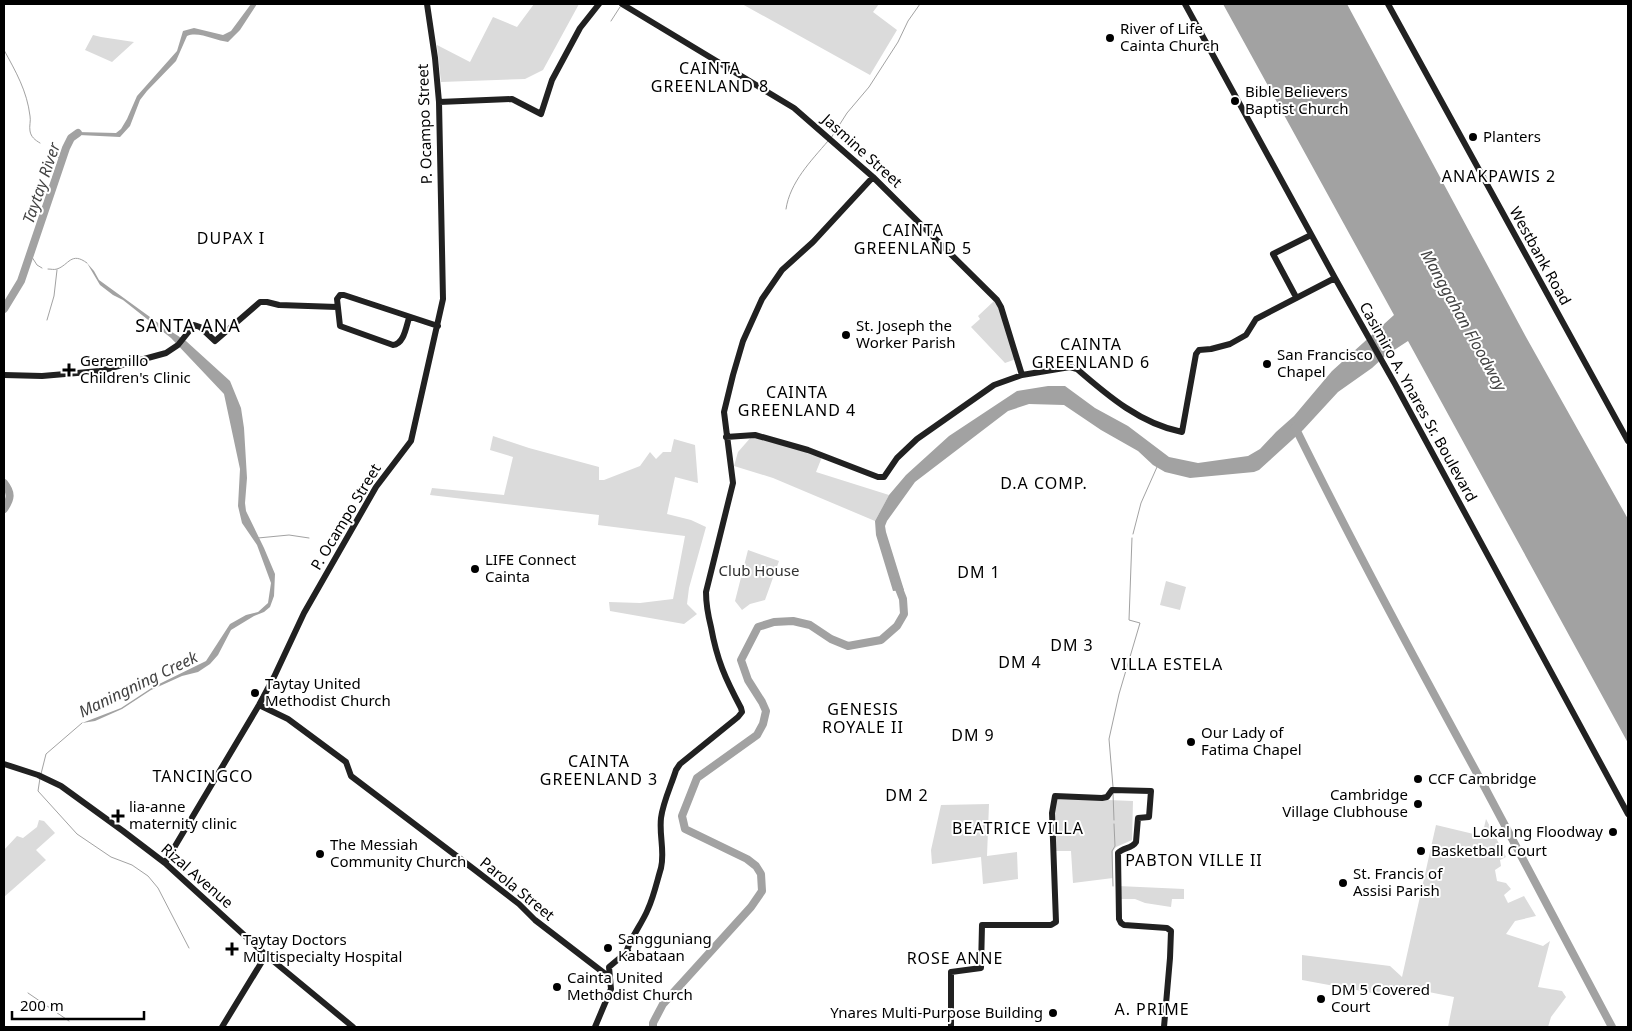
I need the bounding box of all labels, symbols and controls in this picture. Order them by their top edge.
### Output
place label: River of Life Cainta Church [1120,18,1219,55]
marker: River of Life Cainta Church [1104,32,1116,44]
district label: CAINTA GREENLAND 8 [651,57,769,97]
street label: P. Ocampo Street [412,63,436,185]
place label: Bible Believers Baptist Church [1245,81,1349,118]
marker: Bible Believers Baptist Church [1229,95,1241,107]
street label: Jasmine Street [817,108,907,192]
place label: Planters [1483,126,1541,146]
marker: Planters [1467,131,1479,143]
water label: Taytay River [17,139,65,227]
district label: ANAKPAWIS 2 [1442,165,1556,187]
street label: Westbank Road [1506,203,1576,308]
district label: CAINTA GREENLAND 5 [854,219,972,259]
district label: DUPAX I [197,227,265,249]
water label: Manggahan Floodway [1416,245,1513,396]
street label: Casimiro A. Ynares Sr. Boulevard [1355,298,1482,505]
district label: SANTA ANA [135,313,241,337]
place label: St. Joseph the Worker Parish [856,315,956,352]
marker: St. Joseph the Worker Parish [840,329,852,341]
district label: CAINTA GREENLAND 6 [1032,333,1150,373]
place label: San Francisco Chapel [1277,344,1373,381]
place label: Geremillo Children's Clinic [80,350,191,387]
marker: San Francisco Chapel [1261,358,1273,370]
marker: Geremillo Children's Clinic [62,363,76,377]
district label: CAINTA GREENLAND 4 [738,381,856,421]
street label: P. Ocampo Street [306,459,385,573]
district label: D.A COMP. [1000,472,1088,494]
place label: LIFE Connect Cainta [485,549,577,586]
park label: Club House [719,560,799,580]
district label: DM 1 [957,561,1001,583]
marker: LIFE Connect Cainta [469,563,481,575]
district label: DM 3 [1050,634,1094,656]
water label: Maningning Creek [75,645,202,722]
district label: DM 4 [998,651,1042,673]
district label: VILLA ESTELA [1111,653,1223,675]
place label: Taytay United Methodist Church [265,673,391,710]
marker: Taytay United Methodist Church [249,687,261,699]
district label: GENESIS ROYALE II [822,698,904,738]
place label: Our Lady of Fatima Chapel [1201,722,1302,759]
district label: DM 9 [951,724,995,746]
marker: Our Lady of Fatima Chapel [1185,736,1197,748]
district label: CAINTA GREENLAND 3 [540,750,658,790]
district label: TANCINGCO [153,765,253,787]
place label: CCF Cambridge [1428,768,1536,788]
marker: CCF Cambridge [1412,773,1424,785]
district label: DM 2 [885,784,929,806]
place label: Cambridge Village Clubhouse [1282,784,1408,821]
place label: lia-anne maternity clinic [129,796,237,833]
marker: Cambridge Village Clubhouse [1412,798,1424,810]
marker: lia-anne maternity clinic [111,809,125,823]
district label: BEATRICE VILLA [952,817,1084,839]
place label: Lokal ng Floodway [1473,821,1603,841]
marker: Lokal ng Floodway [1607,826,1619,838]
place label: The Messiah Community Church [330,834,466,871]
street label: Rizal Avenue [157,838,238,912]
place label: Basketball Court [1431,840,1548,860]
marker: Basketball Court [1415,845,1427,857]
marker: The Messiah Community Church [314,848,326,860]
district label: PABTON VILLE II [1125,849,1263,871]
street label: Parola Street [476,852,560,925]
place label: St. Francis of Assisi Parish [1353,863,1443,900]
marker: St. Francis of Assisi Parish [1337,877,1349,889]
place label: Sangguniang Kabataan [618,928,712,965]
place label: Taytay Doctors Multispecialty Hospital [243,929,402,966]
marker: Taytay Doctors Multispecialty Hospital [225,942,239,956]
marker: Sangguniang Kabataan [602,942,614,954]
district label: ROSE ANNE [907,947,1003,969]
place label: Cainta United Methodist Church [567,967,693,1004]
place label: DM 5 Covered Court [1331,979,1430,1016]
marker: Cainta United Methodist Church [551,981,563,993]
scale bar [12,988,145,1020]
marker: DM 5 Covered Court [1315,993,1327,1005]
text: 200 m [20,995,64,1015]
district label: A. PRIME [1114,998,1190,1020]
place label: Ynares Multi-Purpose Building [830,1002,1043,1022]
marker: Ynares Multi-Purpose Building [1047,1007,1059,1019]

